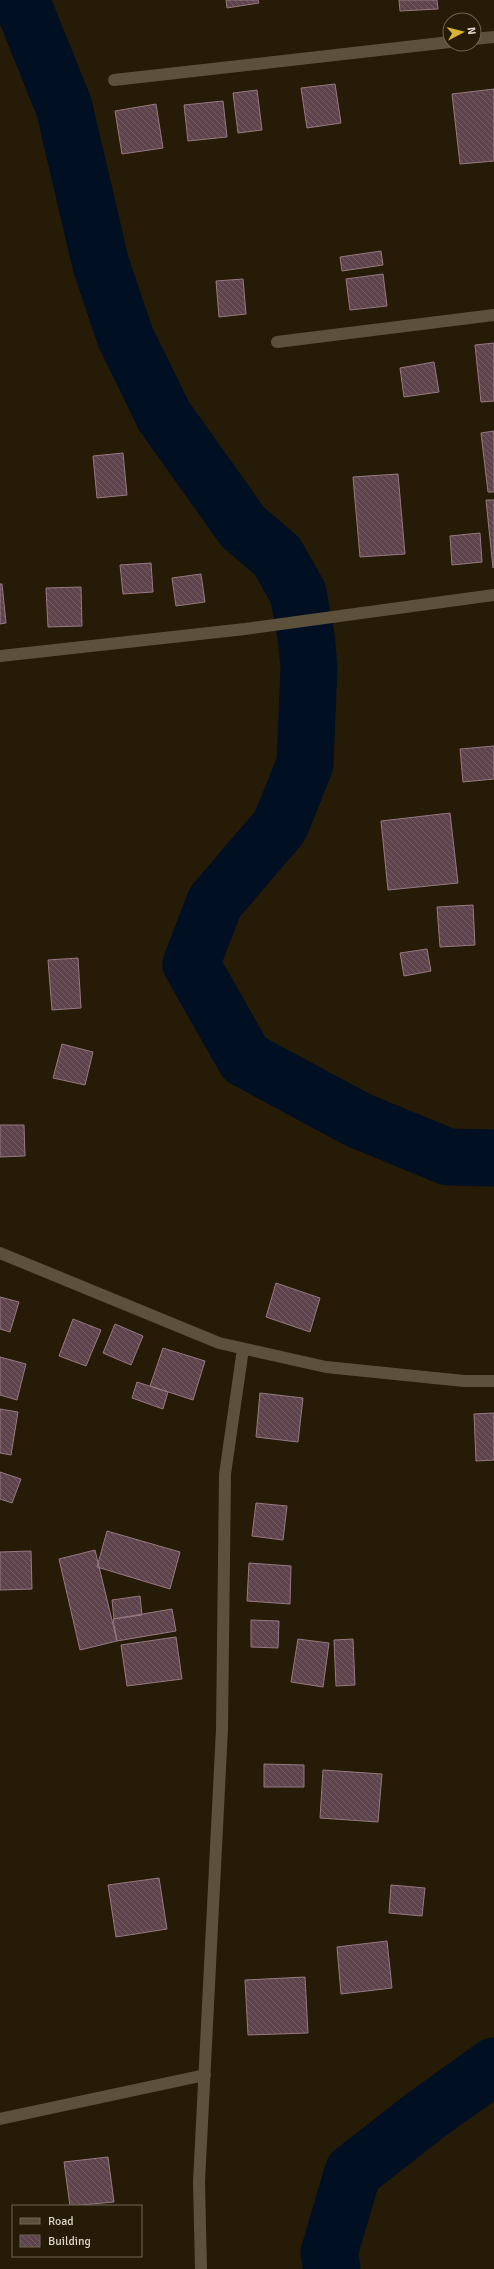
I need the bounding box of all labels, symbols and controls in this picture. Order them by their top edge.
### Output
north arrow [442,12,482,52]
text: N [465,26,478,35]
legend [12,2205,142,2257]
text: Road [48,2214,74,2229]
text: Building [48,2234,91,2249]

